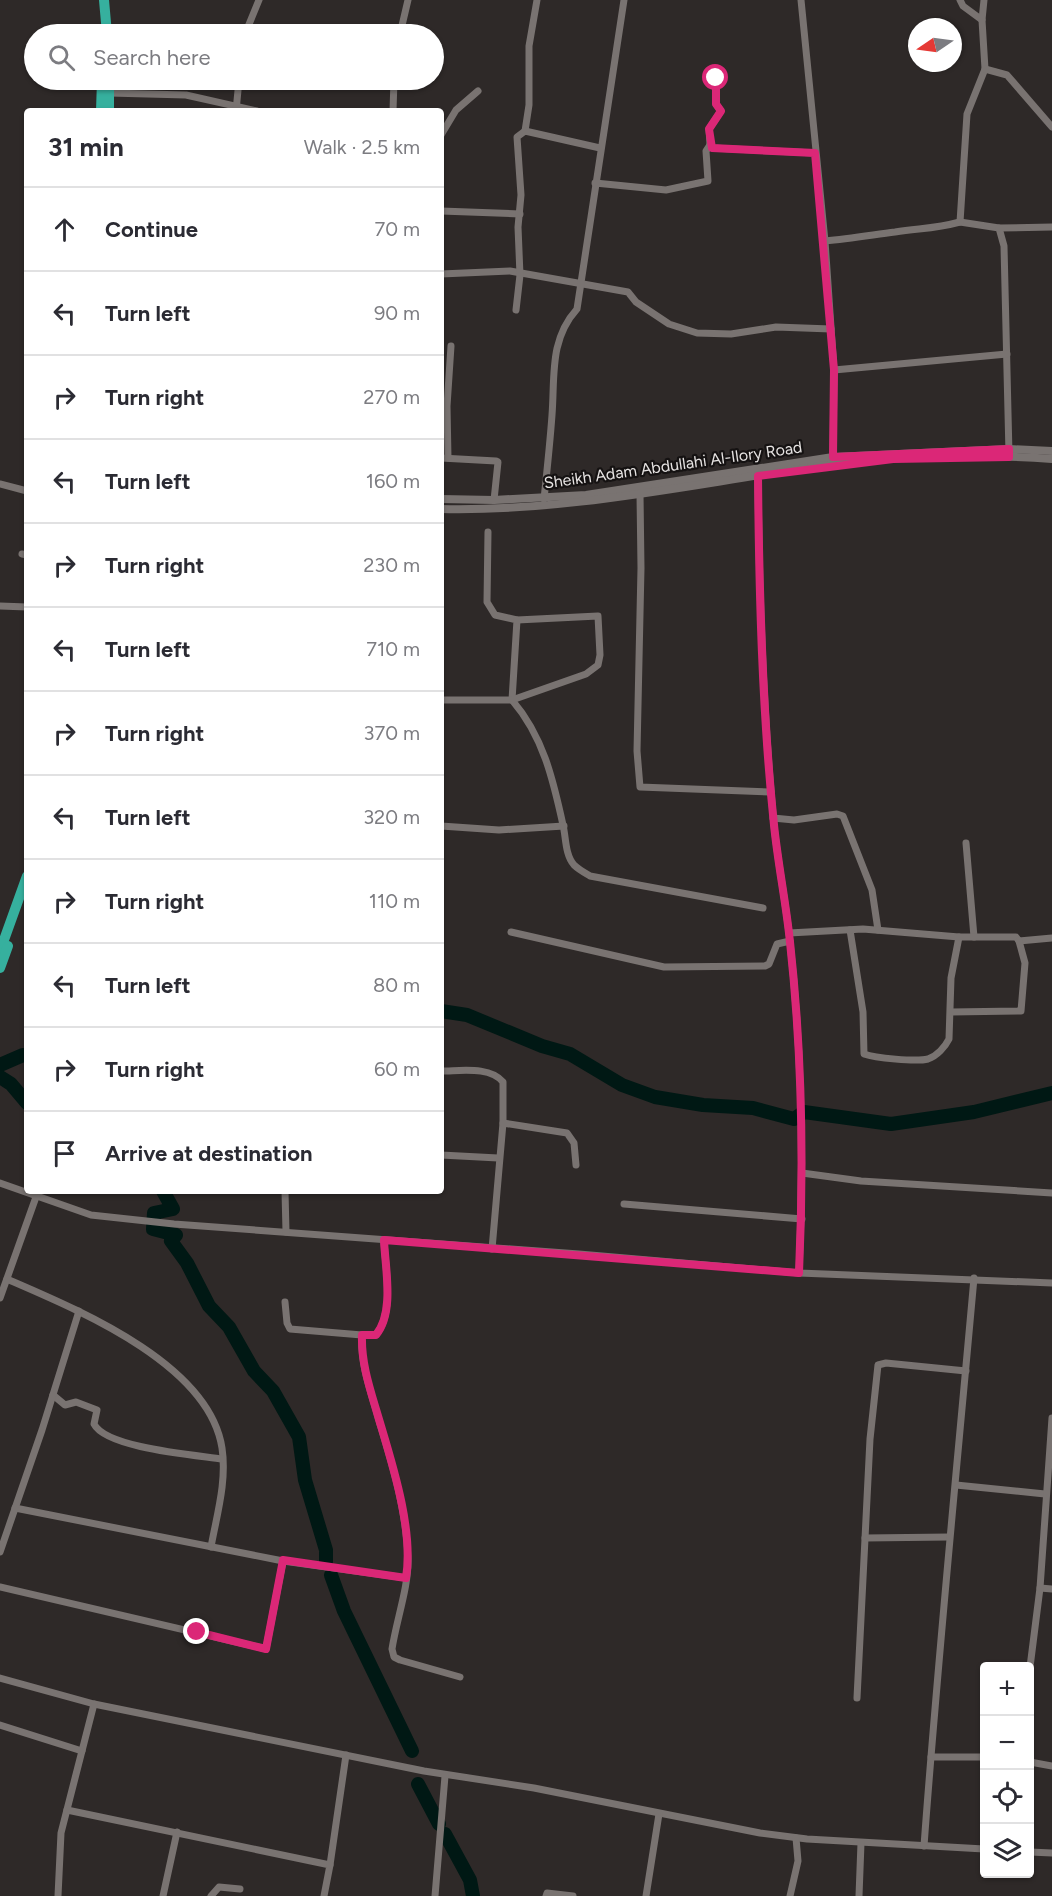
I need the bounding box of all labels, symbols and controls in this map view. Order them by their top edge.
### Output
north arrow [908,18,962,72]
search box [24,24,444,90]
icon: search [45,41,78,74]
text: Search here [93,44,211,71]
route start [702,64,728,90]
text: 31 min [48,131,124,163]
text: Walk · 2.5 km [304,135,420,159]
icon: ahead [48,213,81,246]
text: Continue [105,216,198,243]
text: 70 m [374,217,420,241]
icon: left [48,297,81,330]
text: Turn left [105,300,191,327]
text: 90 m [374,301,420,325]
icon: right [48,381,81,414]
text: Turn right [105,384,204,411]
text: 270 m [363,385,420,409]
street label: Sheikh Adam Abdullahi Al-Ilory Road [543,437,803,493]
icon: left [48,465,81,498]
text: Turn left [105,468,191,495]
text: 160 m [366,469,420,493]
icon: right [48,549,81,582]
text: Turn right [105,552,204,579]
text: 230 m [363,553,420,577]
icon: left [48,633,81,666]
text: Turn left [105,636,191,663]
text: 710 m [366,637,420,661]
icon: right [48,717,81,750]
text: Turn right [105,720,204,747]
text: 370 m [364,721,420,745]
icon: left [48,801,81,834]
text: Turn left [105,804,191,831]
text: 320 m [363,805,420,829]
icon: right [48,885,81,918]
text: Turn right [105,888,204,915]
text: 110 m [369,889,420,913]
icon: left [48,969,81,1002]
text: Turn left [105,972,191,999]
text: 80 m [373,973,420,997]
icon: right [48,1053,81,1086]
text: Turn right [105,1056,204,1083]
text: 60 m [374,1057,420,1081]
icon: arrive [48,1137,81,1170]
text: Arrive at destination [105,1140,313,1167]
route end [183,1618,209,1644]
map controls [980,1662,1034,1878]
button: + [980,1662,1034,1716]
button: − [980,1716,1034,1770]
button: locate [980,1770,1034,1824]
button: layers [980,1824,1034,1878]

